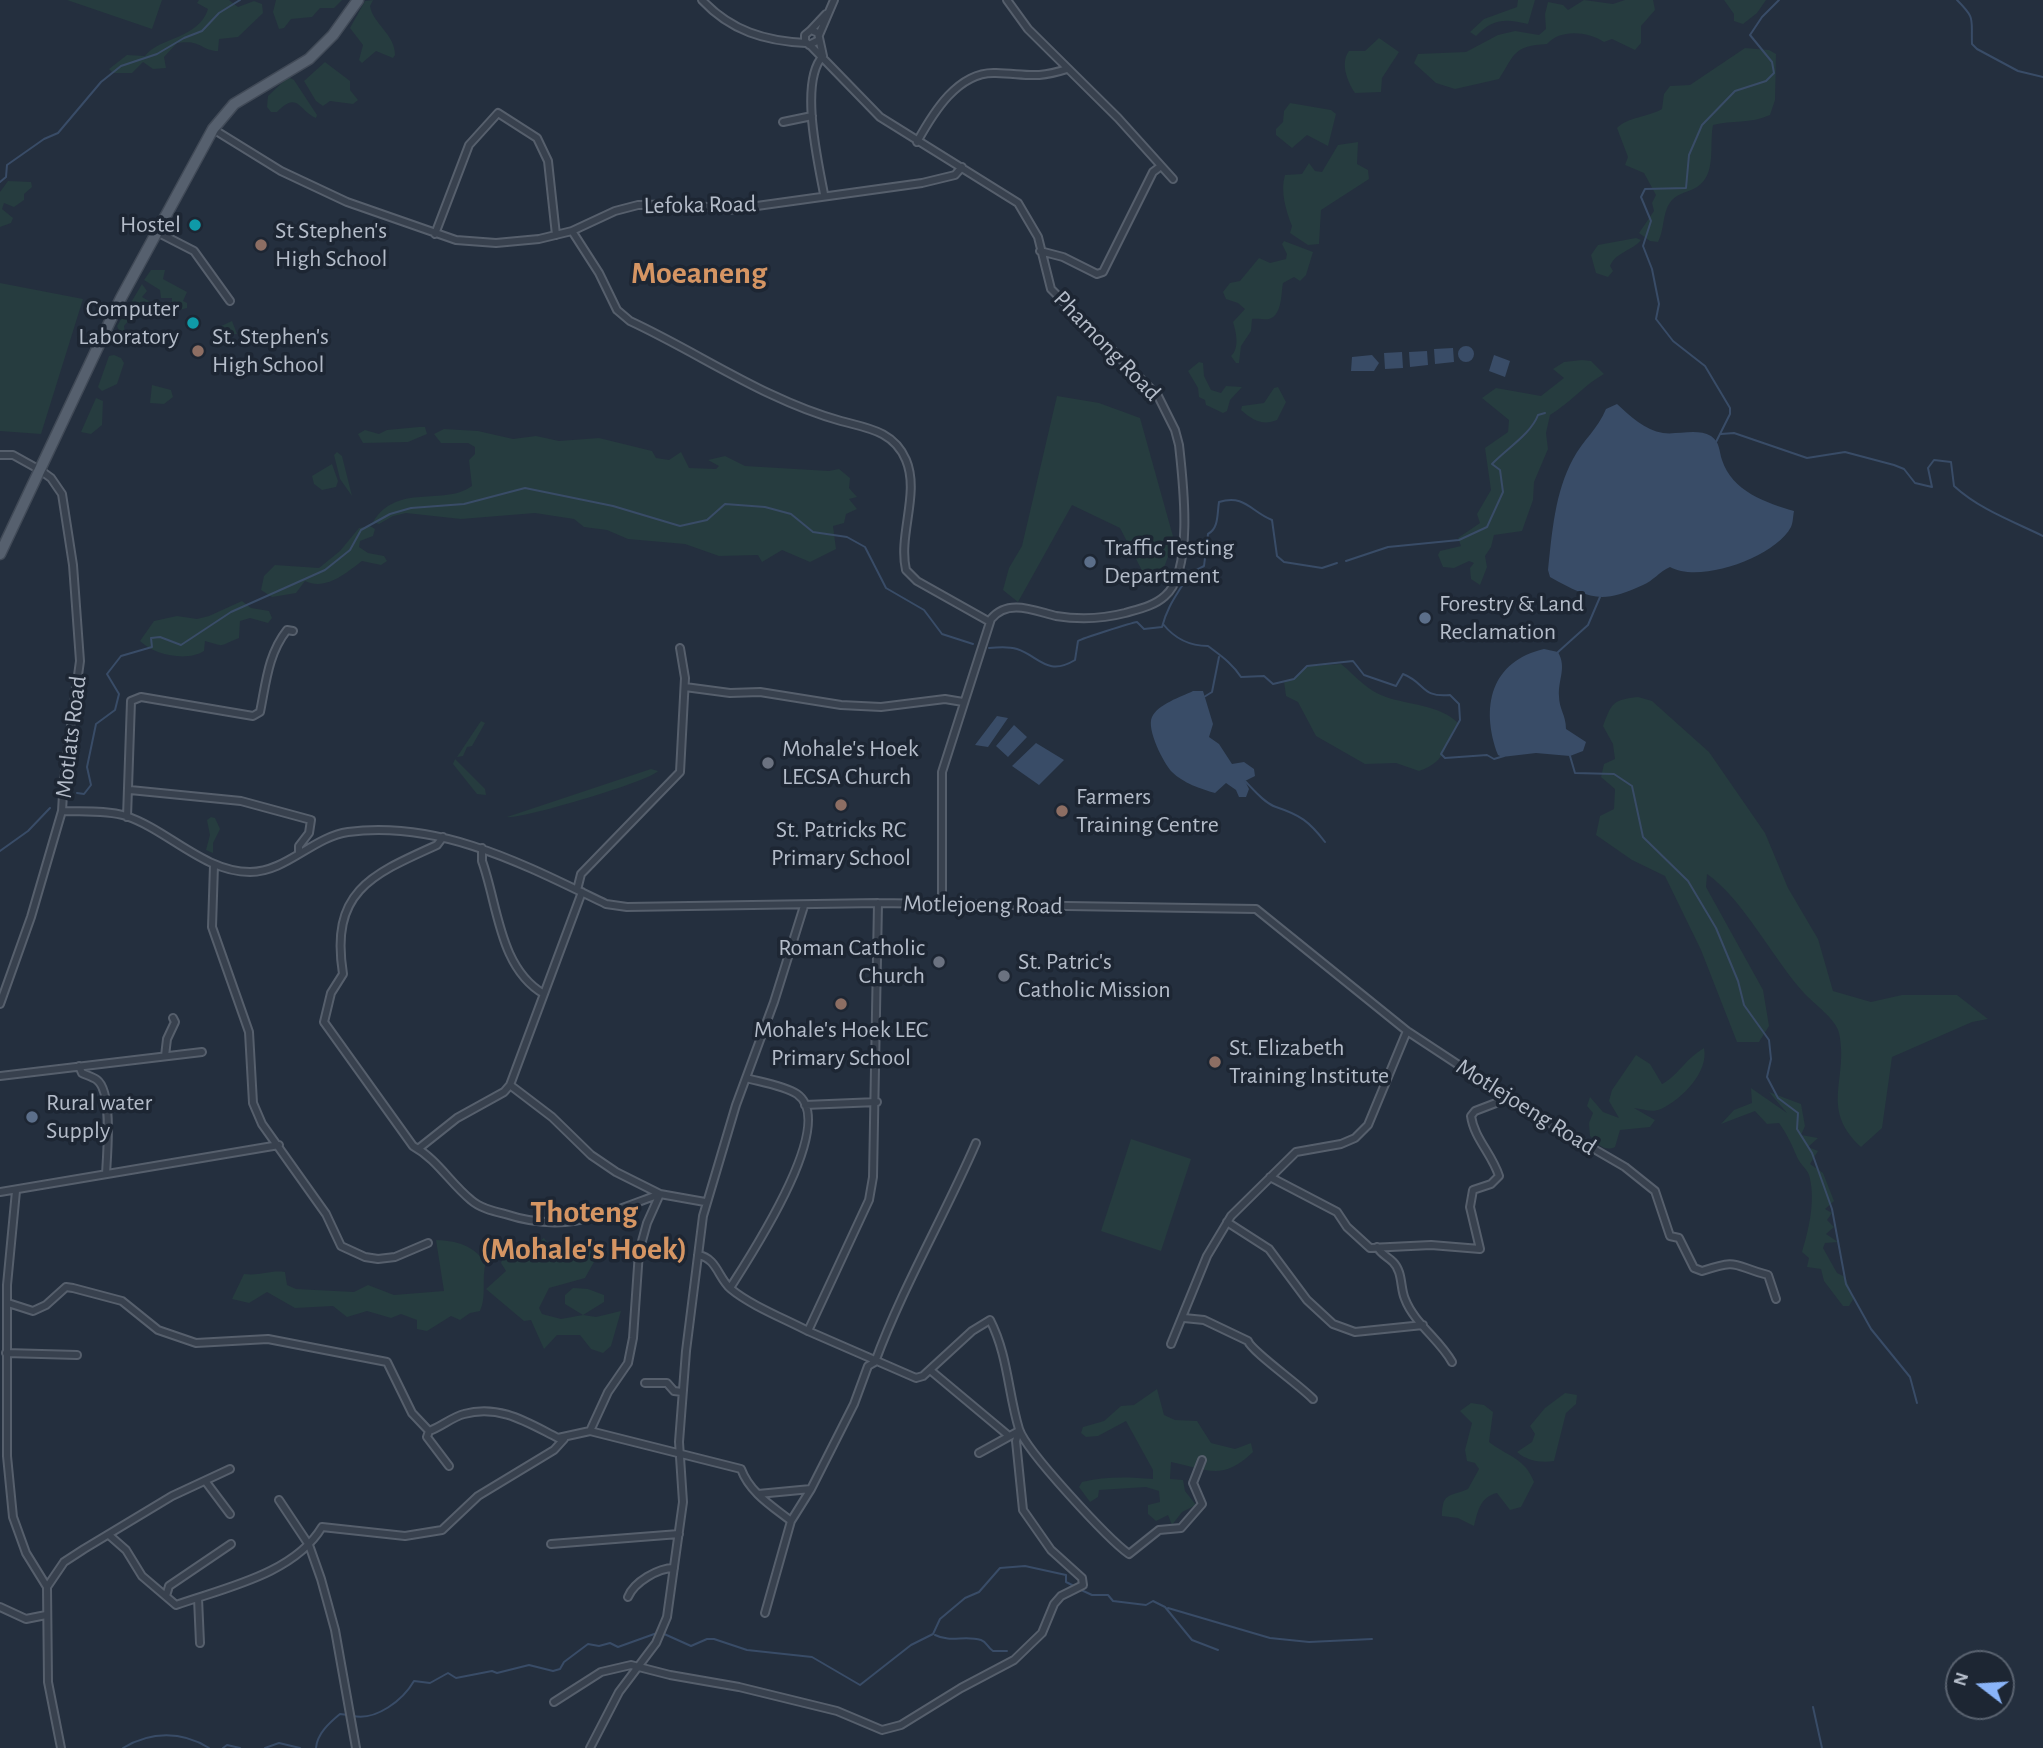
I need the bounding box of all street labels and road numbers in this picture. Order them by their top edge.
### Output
street label: Lefoka Road [643,190,757,220]
street label: Phamong Road [1047,285,1167,407]
street label: Motlats Road [49,674,93,800]
street label: Motlejoeng Road [903,889,1063,921]
street label: Motlejoeng Road [1451,1052,1601,1162]

